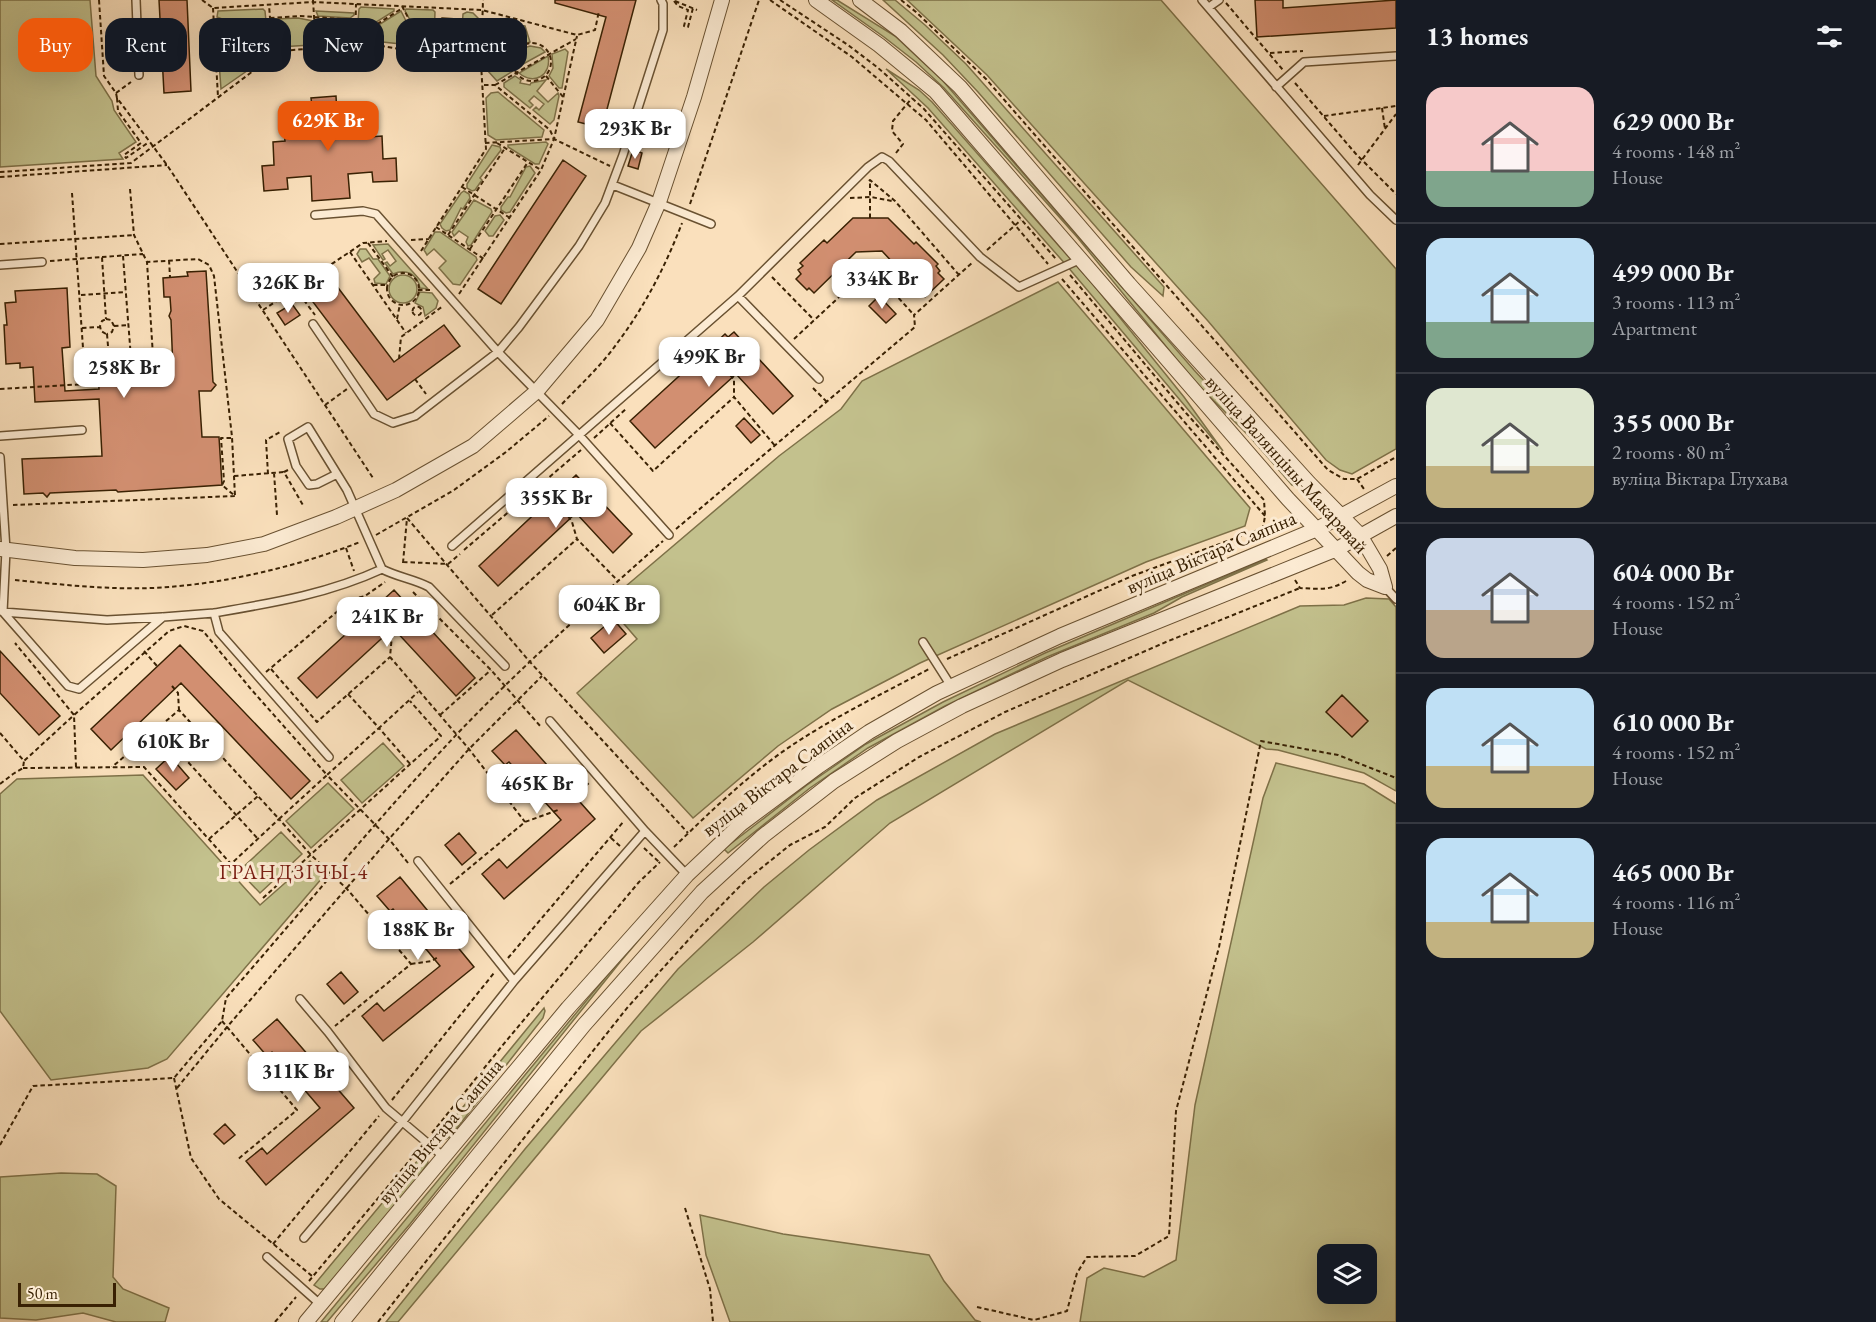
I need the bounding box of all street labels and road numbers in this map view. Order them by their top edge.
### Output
street label: вуліца Валянціны Макаравай [1200,369,1374,559]
street label: вуліца Віктара Саяпіна [1122,504,1300,600]
street label: вуліца Віктара Саяпіна [696,712,858,842]
street label: вуліца Віктара Саяпіна [372,1053,508,1209]

